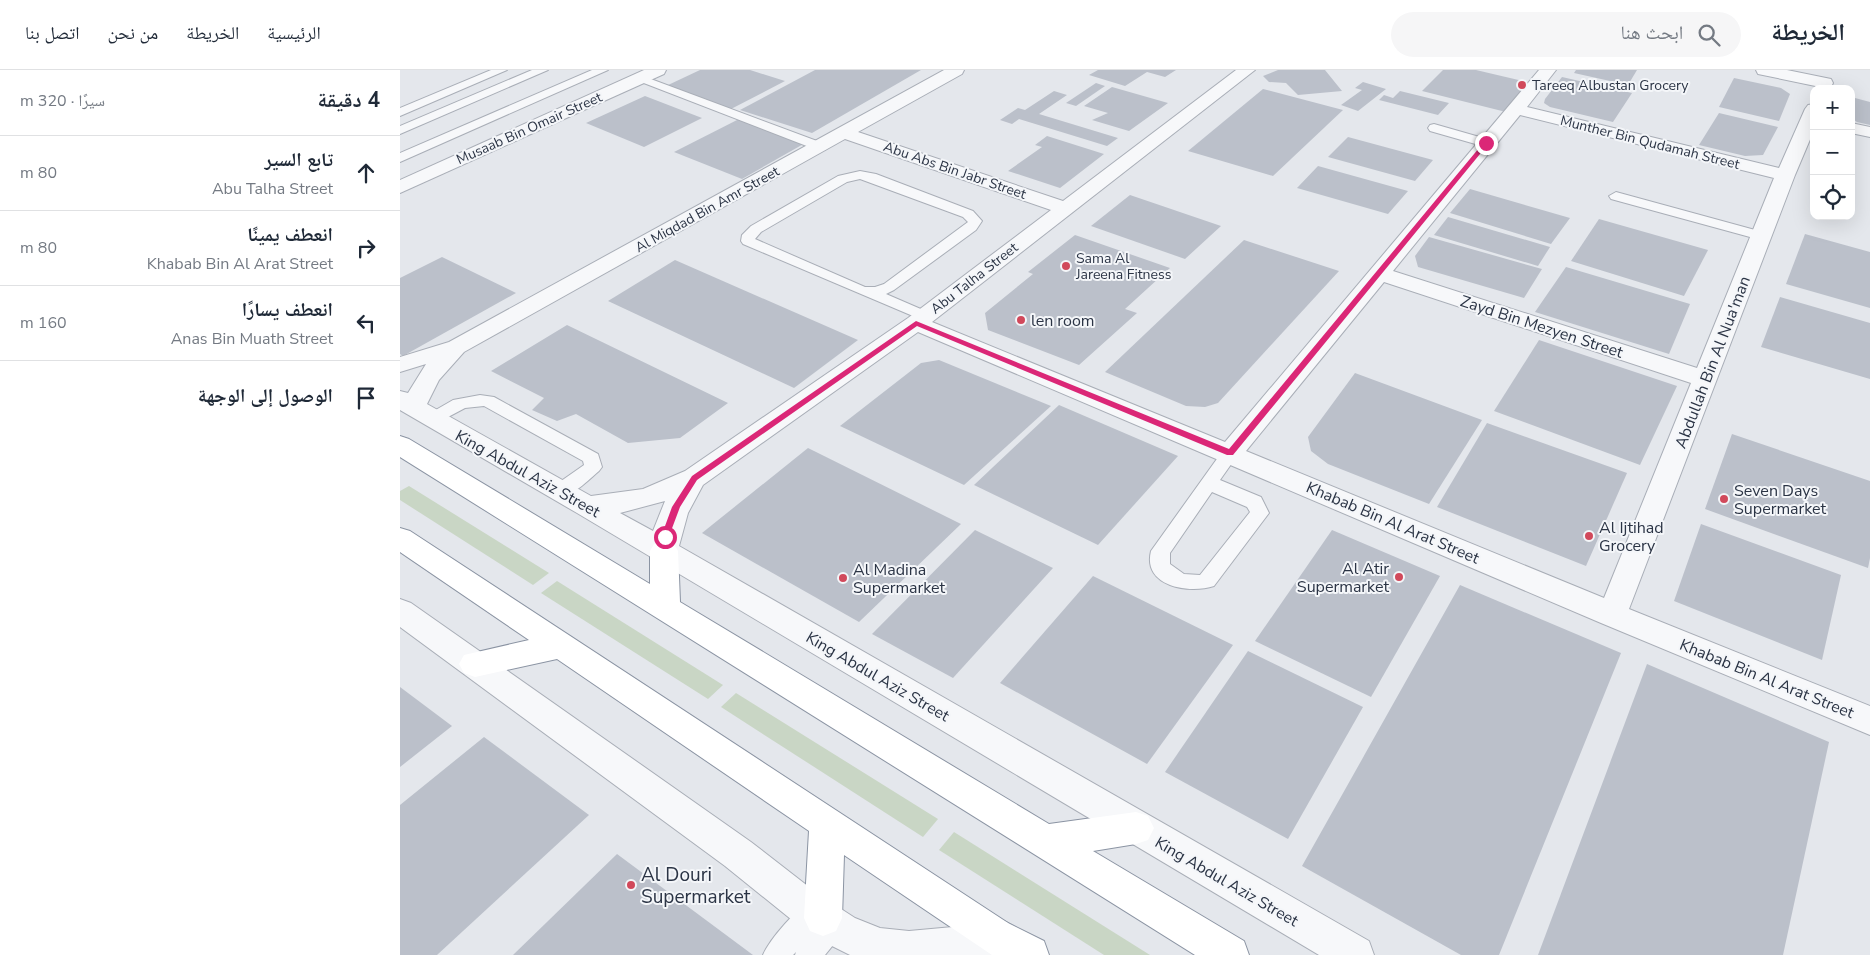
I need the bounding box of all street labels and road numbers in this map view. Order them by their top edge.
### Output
street label: Musaab Bin Omair Street [453,88,605,169]
street label: Munther Bin Qudamah Street [1558,111,1742,174]
street label: Abu Abs Bin Jabr Street [881,137,1029,204]
street label: Al Miqdad Bin Amr Street [632,162,783,257]
street label: Abu Talha Street [927,238,1022,318]
street label: Abdullah Bin Al Nua'man [1670,273,1756,452]
street label: Zayd Bin Mezyen Street [1458,290,1626,364]
street label: King Abdul Aziz Street [451,425,604,523]
street label: Khabab Bin Al Arat Street [1303,476,1483,570]
street label: King Abdul Aziz Street [802,627,954,727]
street label: Khabab Bin Al Arat Street [1676,634,1857,724]
street label: King Abdul Aziz Street [1151,832,1303,932]

